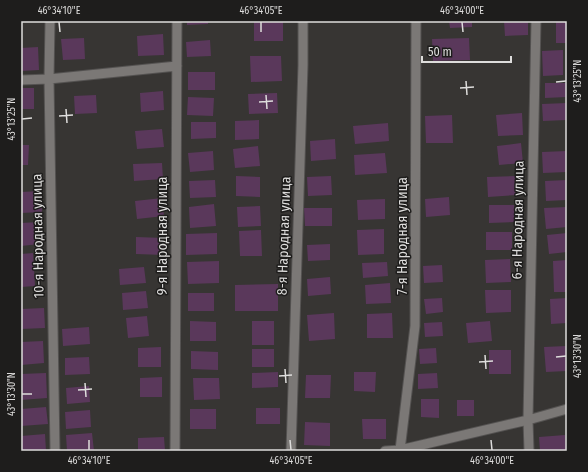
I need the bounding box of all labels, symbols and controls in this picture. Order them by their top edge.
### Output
text: 46°34'10"E [38,5,81,17]
text: 46°34'05"E [239,5,283,17]
text: 46°34'00"E [440,5,484,17]
scale bar [422,38,511,64]
text: 50 m [428,45,452,59]
text: 43°13'25"N [572,60,584,102]
text: 43°13'25"N [6,98,18,140]
street label: 6-я Народная улица [508,160,528,280]
street label: 10-я Народная улица [28,173,48,298]
street label: 8-я Народная улица [273,176,295,296]
street label: 9-я Народная улица [154,177,171,295]
street label: 7-я Народная улица [394,177,411,295]
text: 43°13'30"N [572,334,584,378]
text: 43°13'30"N [6,372,18,416]
text: 46°34'10"E [68,455,111,467]
text: 46°34'05"E [269,455,313,467]
text: 46°34'00"E [470,455,514,467]

